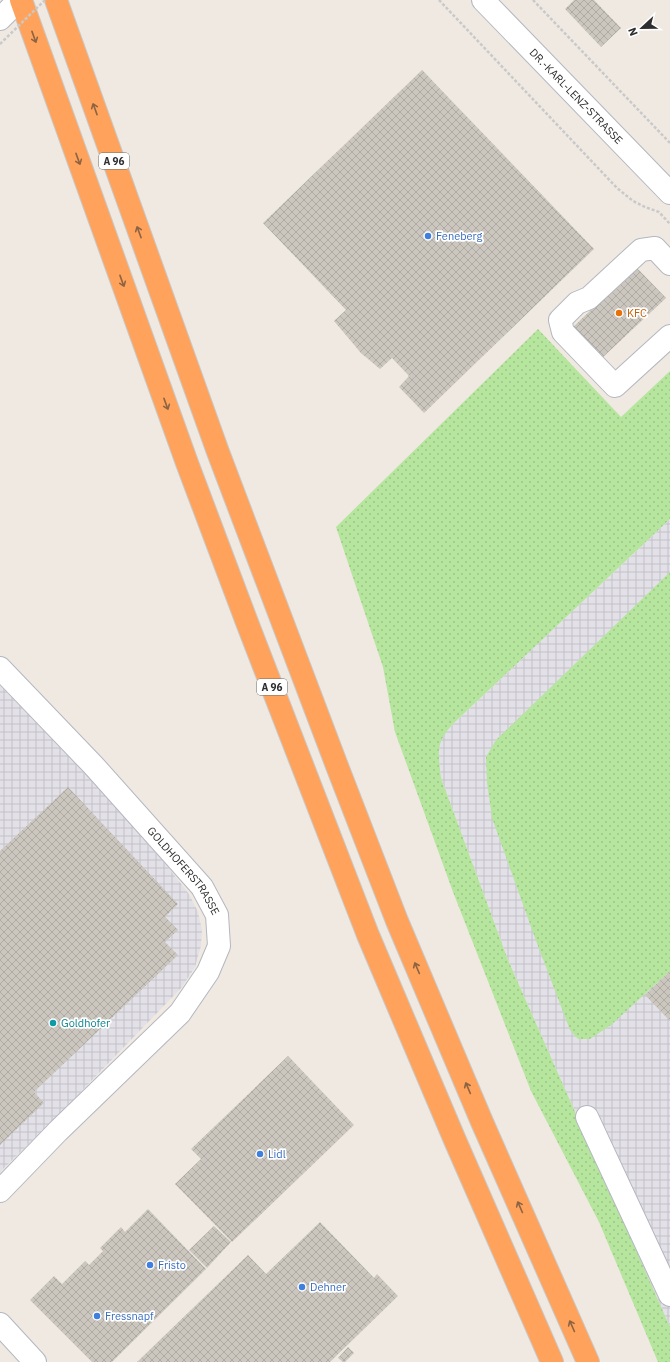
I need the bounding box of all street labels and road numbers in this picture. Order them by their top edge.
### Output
street label: DR.-KARL-LENZ-STRASSE [527,45,626,147]
road number: A 96 [99,153,129,169]
road number: A 96 [257,679,287,695]
street label: GOLDHOFERSTRASSE [144,824,223,917]

